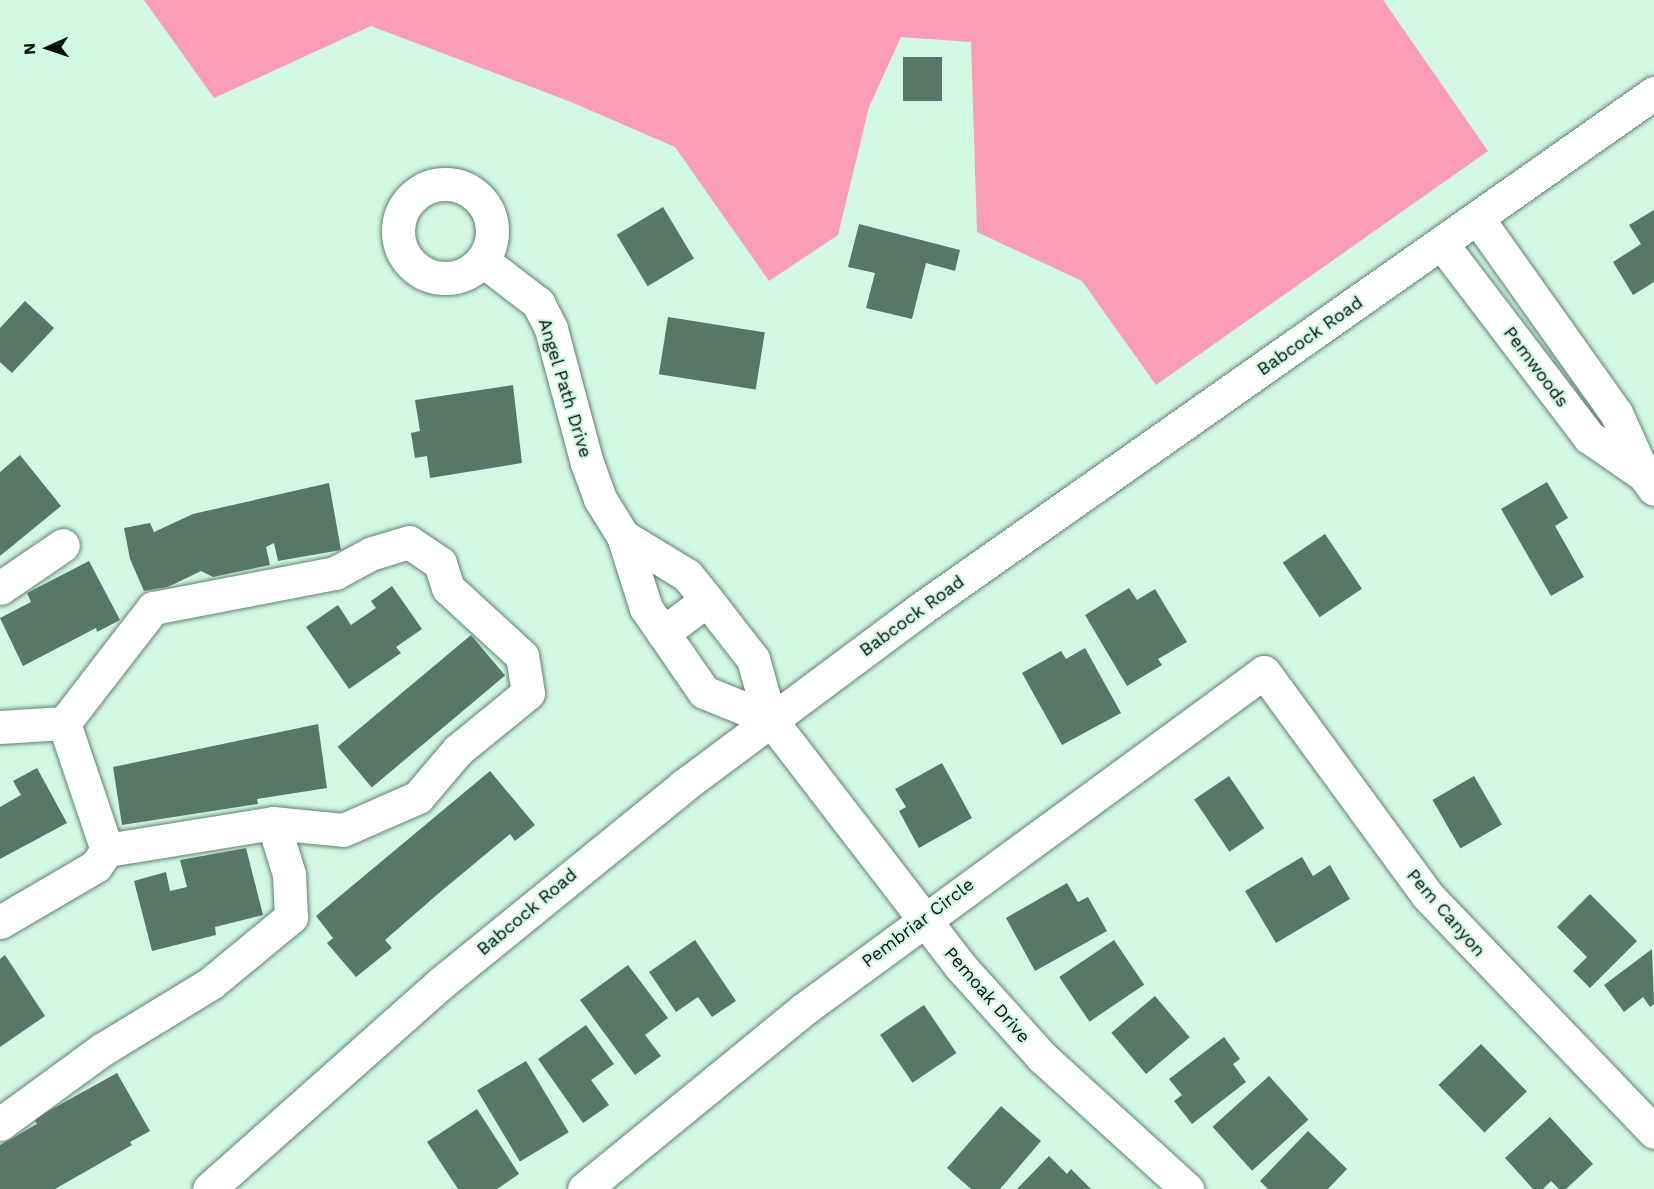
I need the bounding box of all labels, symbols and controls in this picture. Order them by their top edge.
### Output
north arrow [18,18,78,78]
text: N [20,43,39,55]
street label: Babcock Road [1253,291,1367,381]
street label: Angel Path Drive [533,315,597,461]
street label: Pemwoods [1499,322,1573,412]
street label: Babcock Road [855,571,969,661]
street label: Babcock Road [472,864,582,960]
street label: Pem Canyon [1402,865,1490,961]
street label: Pembriar Circle [857,874,979,972]
street label: Pemoak Drive [939,942,1035,1048]

